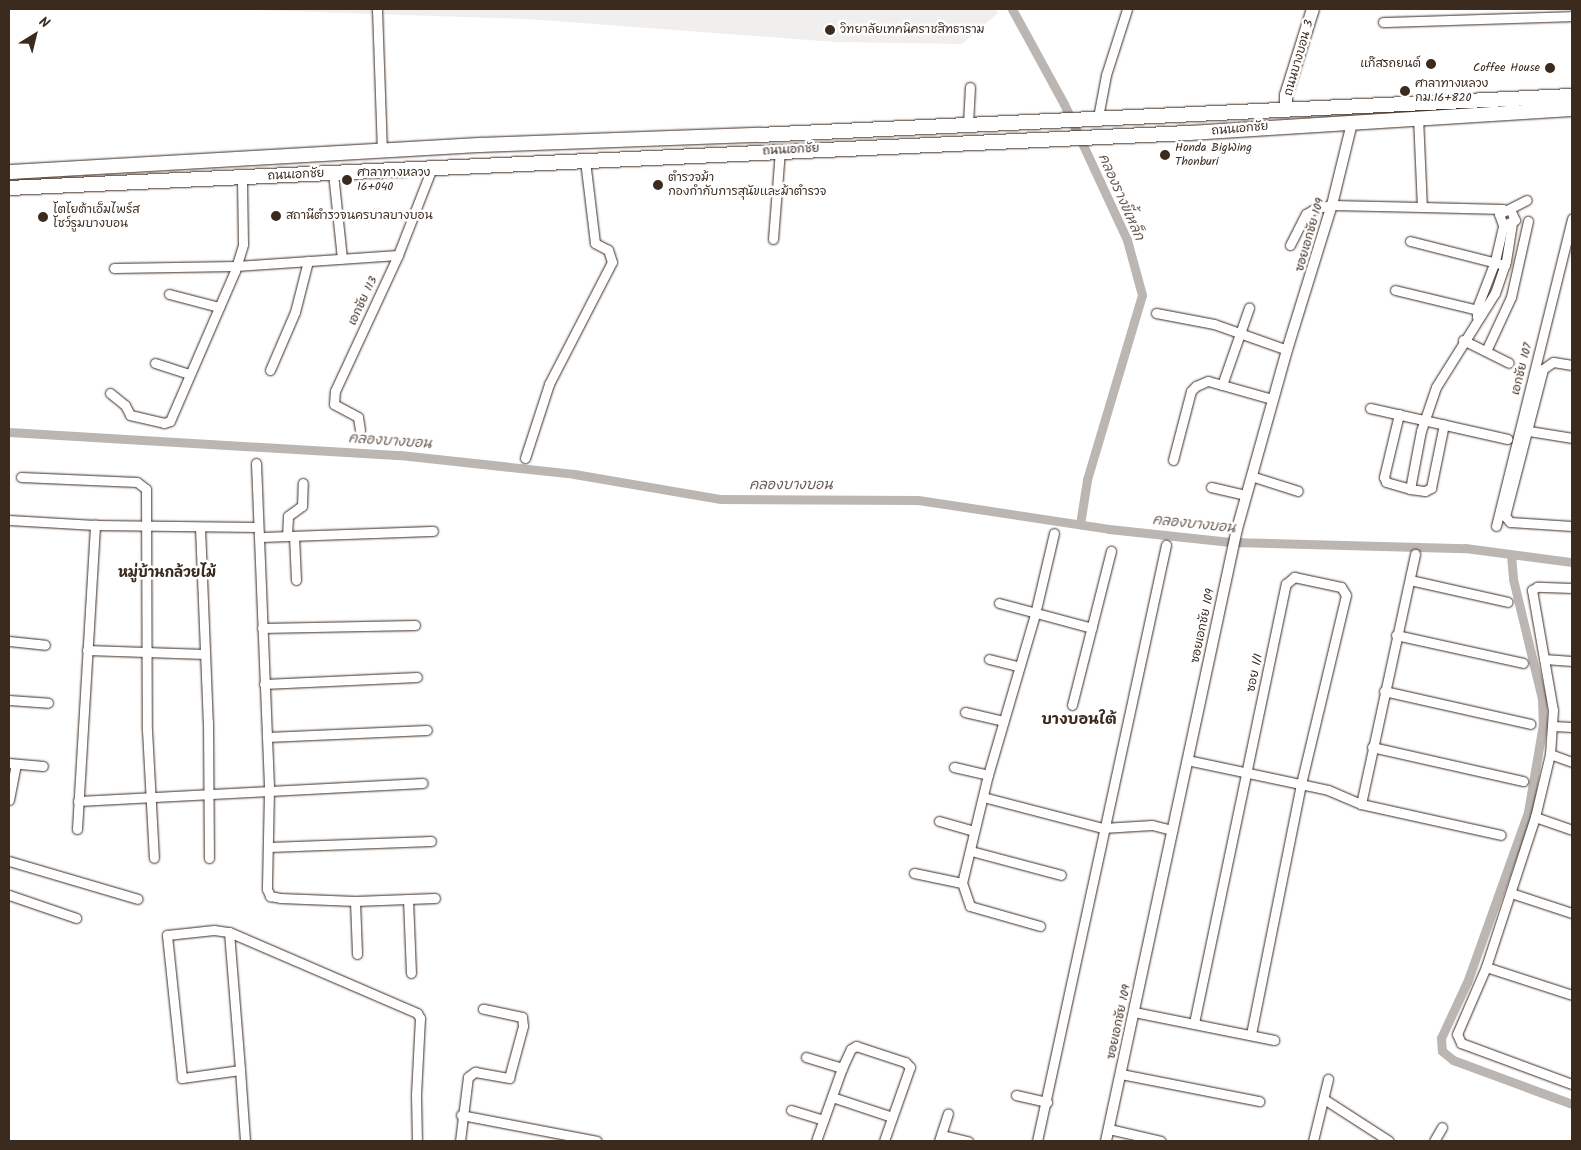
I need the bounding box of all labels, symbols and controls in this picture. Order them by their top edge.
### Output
north arrow [10,10,60,60]
text: N [34,11,54,34]
street label: ถนนบางบอน 3 [1281,18,1317,98]
place label: วิทยาลัยเทคนิคราชสิทธาราม [840,23,985,37]
marker: วิทยาลัยเทคนิคราชสิทธาราม [824,24,836,36]
place label: แก๊สรถยนต์ [1360,57,1421,71]
marker: แก๊สรถยนต์ [1425,58,1437,70]
place label: Coffee House [1473,61,1540,75]
marker: Coffee House [1544,62,1556,74]
place label: ศาลาทางหลวง กม.16+820 [1415,77,1488,105]
marker: ศาลาทางหลวง กม.16+820 [1399,85,1411,97]
street label: ถนนเอกชัย [1211,119,1269,139]
street label: ถนนเอกชัย [762,141,820,159]
place label: Honda BigWing Thonburi [1175,141,1252,169]
marker: Honda BigWing Thonburi [1159,149,1171,161]
water label: คลองรางขี้เหล็ก [1094,151,1148,243]
street label: ถนนเอกชัย [267,166,325,184]
place label: ศาลาทางหลวง 16+040 [357,166,430,194]
place label: ตำรวจม้า กองกำกับการสุนัขและม้าตำรวจ [668,171,826,199]
marker: ศาลาทางหลวง 16+040 [341,174,353,186]
marker: ตำรวจม้า กองกำกับการสุนัขและม้าตำรวจ [652,179,664,191]
street label: ซอยเอกชัย 109 [1293,196,1327,274]
place label: โตโยต้าเอ็มไพร์ส โชว์รูมบางบอน [53,203,139,231]
place label: สถานีตำรวจนครบาลบางบอน [286,209,433,223]
marker: สถานีตำรวจนครบาลบางบอน [270,210,282,222]
marker: โตโยต้าเอ็มไพร์ส โชว์รูมบางบอน [37,211,49,223]
street label: เอกชัย 113 [345,274,381,328]
street label: เอกชัย 107 [1509,341,1535,397]
water label: คลองบางบอน [348,430,432,452]
water label: คลองบางบอน [749,477,833,493]
water label: คลองบางบอน [1152,511,1236,537]
district label: หมู่บ้านกล้วยไม้ [118,565,216,581]
street label: ซอยเอกชัย 109 [1188,587,1218,665]
street label: ซอย 1/1 [1244,652,1266,694]
district label: บางบอนใต้ [1042,712,1116,730]
street label: ซอยเอกชัย 109 [1104,983,1134,1061]

